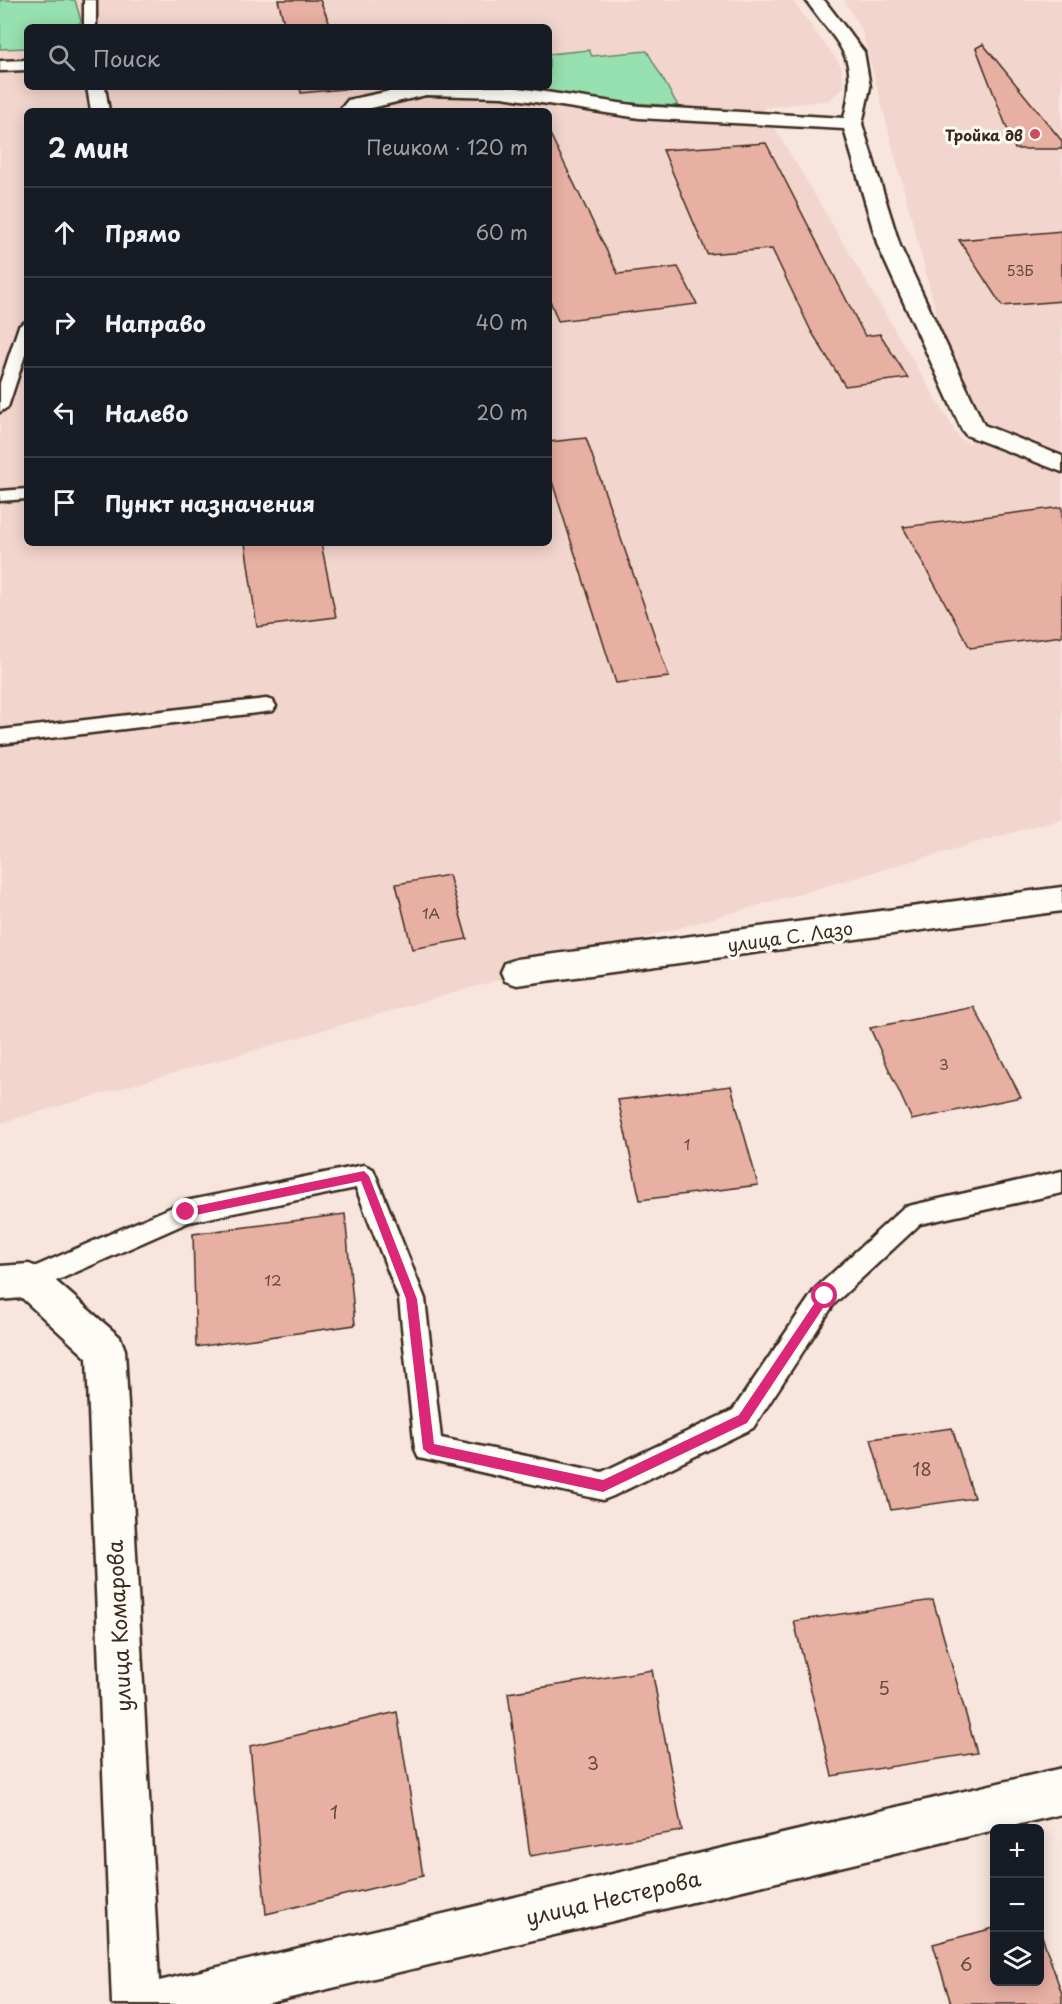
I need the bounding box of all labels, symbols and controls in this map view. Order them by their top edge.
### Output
search box [24,24,552,90]
icon: search [45,41,78,74]
text: Поиск [93,41,160,74]
place label: Тройка дв [945,123,1023,146]
marker: Тройка дв [1028,127,1042,141]
text: 2 мин [48,128,129,167]
text: Пешком · 120 m [366,132,528,162]
icon: ahead [48,216,81,249]
text: Прямо [105,216,180,249]
text: 60 m [476,217,528,247]
house number: 53Б [1006,260,1034,281]
icon: right [48,306,81,339]
text: Направо [105,306,206,339]
text: 40 m [476,307,528,337]
icon: left [48,396,81,429]
text: Налево [105,396,188,429]
text: 20 m [476,397,528,427]
icon: arrive [48,486,81,519]
text: Пункт назначения [105,486,315,519]
house number: 1А [422,901,440,924]
street label: улица С. Лазо [725,914,855,958]
house number: 3 [939,1052,949,1075]
house number: 1 [684,1132,690,1155]
route end [172,1198,198,1224]
house number: 12 [264,1268,282,1291]
route start [811,1282,837,1308]
house number: 18 [912,1455,932,1482]
street label: улица Комарова [98,1539,138,1713]
house number: 5 [878,1674,890,1701]
house number: 3 [587,1749,599,1776]
house number: 1 [330,1798,338,1825]
map controls [990,1824,1044,1986]
button: + [990,1824,1044,1878]
street label: улица Нестерова [522,1861,704,1933]
button: − [990,1878,1044,1932]
button: layers [990,1932,1044,1986]
house number: 6 [960,1950,972,1977]

